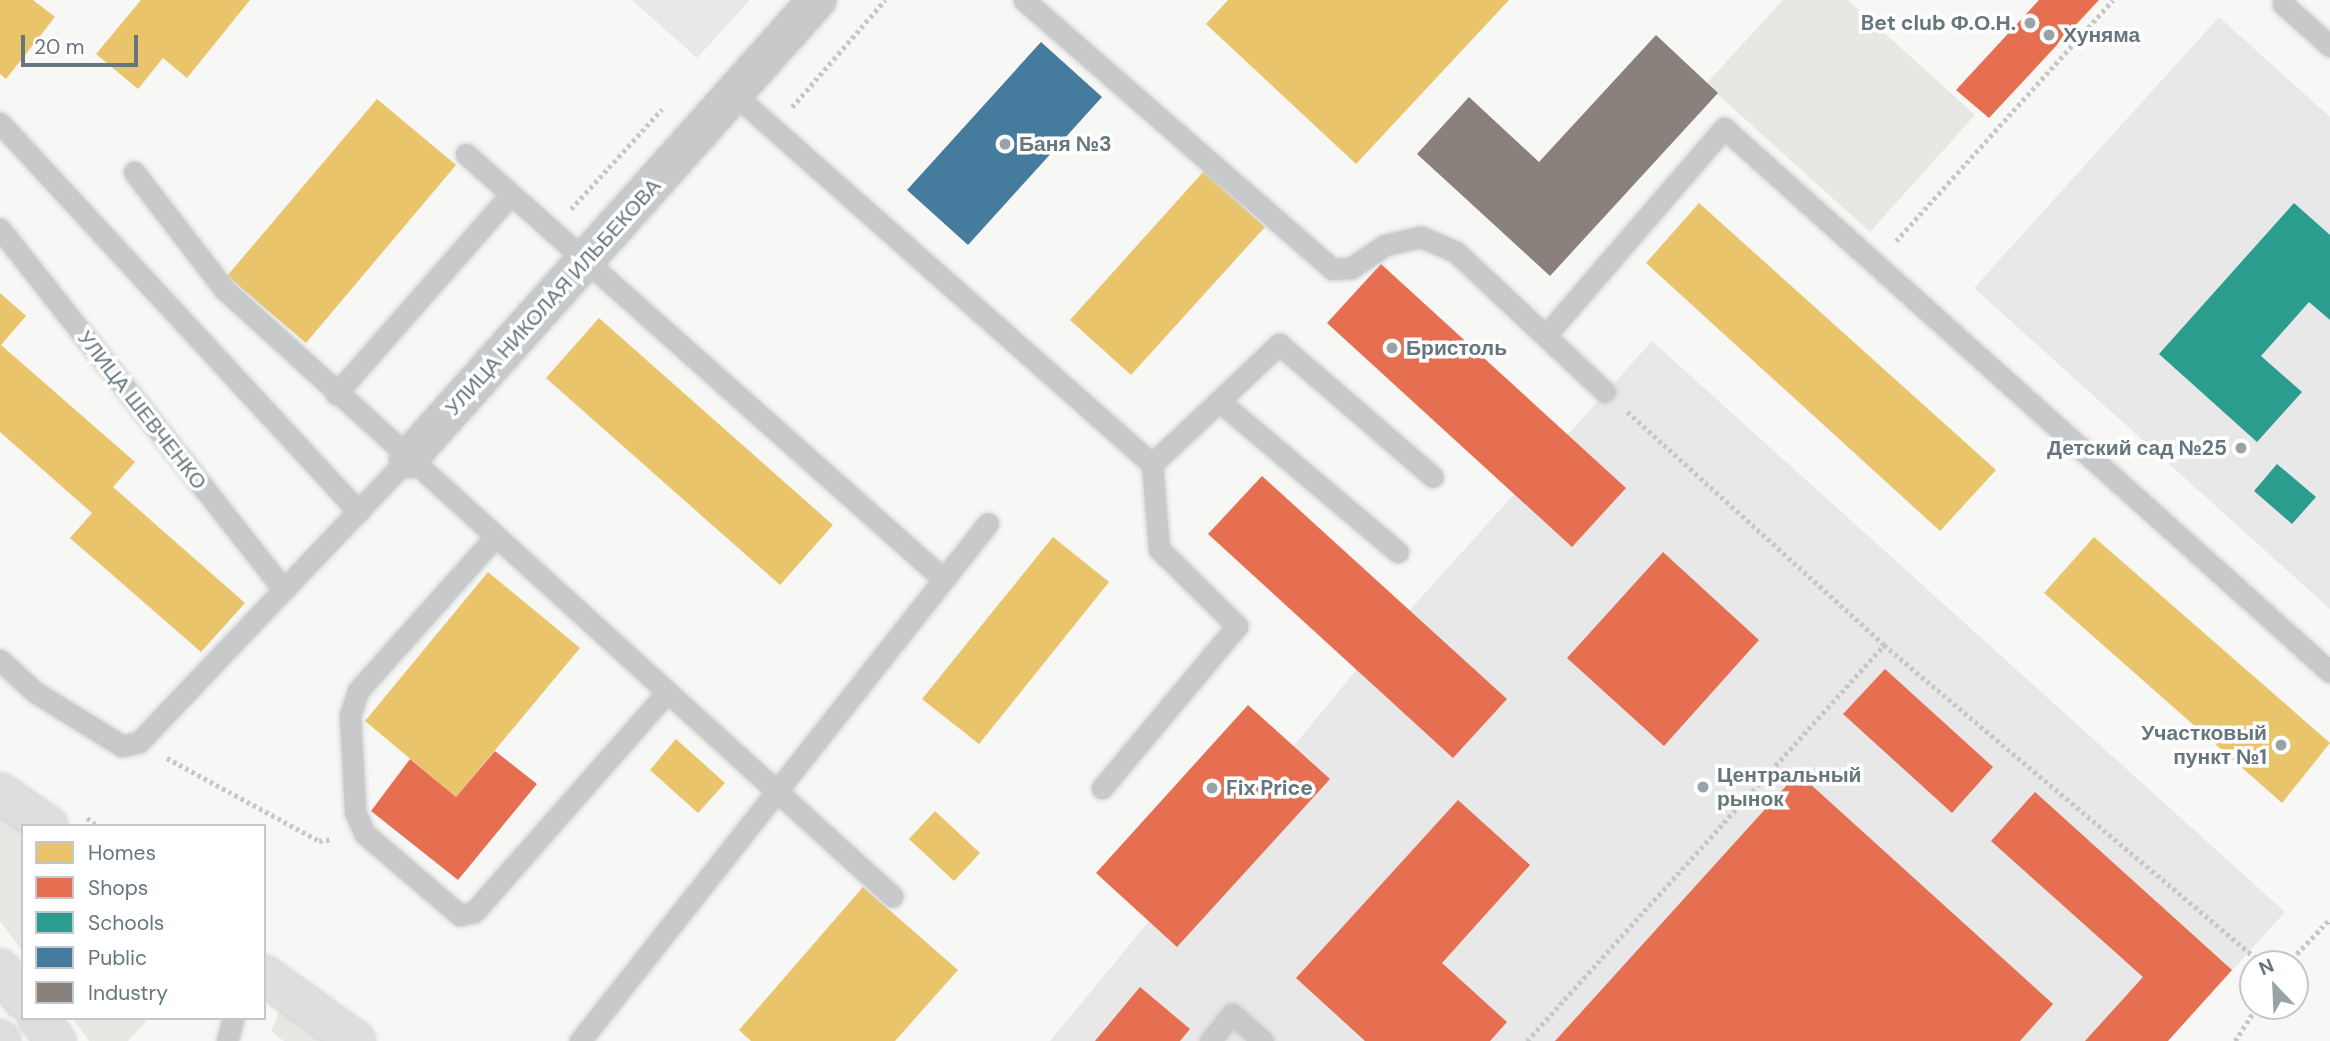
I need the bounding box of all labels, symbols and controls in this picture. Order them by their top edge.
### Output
place label: Bet club Ф.О.Н. [1861,10,2016,36]
marker: Bet club Ф.О.Н. [2022,15,2038,31]
scale bar [24,21,142,65]
place label: Хуняма [2063,22,2140,48]
marker: Хуняма [2041,27,2057,43]
text: 20 m [34,33,85,61]
place label: Баня №3 [1019,131,1112,157]
marker: Баня №3 [997,136,1013,152]
street label: УЛИЦА НИКОЛАЯ ИЛЬБЕКОВА [440,174,666,420]
street label: УЛИЦА ШЕВЧЕНКО [72,326,212,494]
place label: Бристоль [1406,335,1507,361]
marker: Бристоль [1384,340,1400,356]
place label: Детский сад №25 [2047,435,2227,461]
marker: Детский сад №25 [2233,440,2249,456]
place label: Участковый пункт №1 [2141,720,2267,770]
marker: Участковый пункт №1 [2273,737,2289,753]
place label: Центральный рынок [1717,762,1862,812]
place label: Fix Price [1226,775,1313,801]
marker: Центральный рынок [1695,779,1711,795]
marker: Fix Price [1204,780,1220,796]
legend [21,824,266,1020]
text: Homes [88,839,156,867]
text: Shops [88,874,148,902]
text: Schools [88,909,164,937]
text: Public [88,944,147,972]
north arrow [2239,950,2309,1020]
text: N [2255,953,2278,981]
text: Industry [88,979,168,1007]

